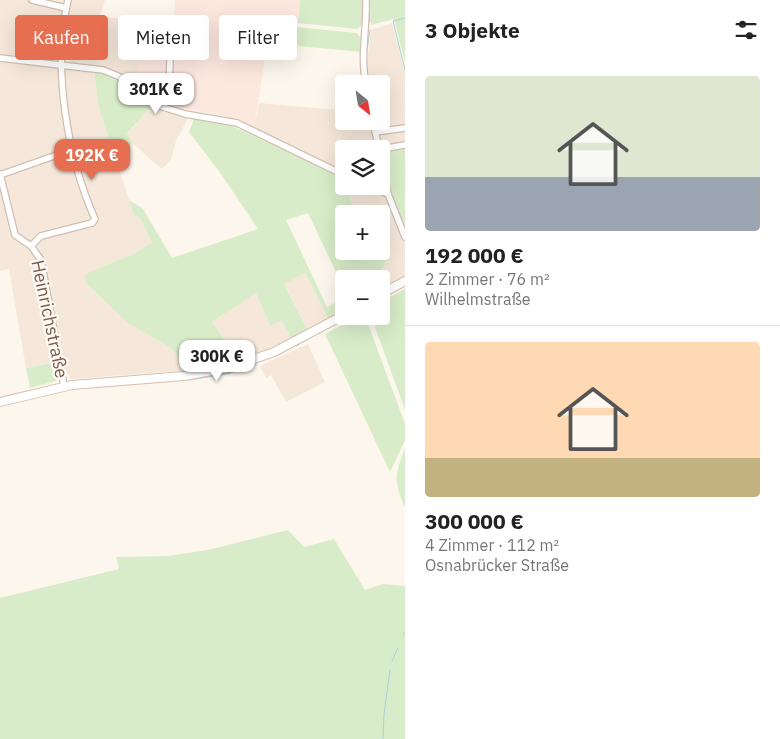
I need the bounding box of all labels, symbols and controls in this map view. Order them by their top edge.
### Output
chip: Kaufen [15,15,108,60]
chip: Mieten [118,15,209,60]
chip: Filter [219,15,297,60]
text: 3 Objekte [425,16,520,44]
icon: filters [732,16,760,44]
pin: 301K € [115,72,197,115]
north arrow [335,75,390,130]
map controls [335,75,390,325]
text: 301K € [129,79,183,99]
icon: home [548,109,638,199]
pin: 192K € [51,138,133,181]
button: layers [335,140,390,195]
text: 192K € [65,145,119,165]
button: + [335,205,390,260]
text: 192 000 € [425,241,524,269]
street label: Heinrichstraße [26,258,74,380]
text: 2 Zimmer · 76 m² [425,269,550,289]
button: − [335,270,390,325]
text: Wilhelmstraße [425,289,530,309]
pin: 300K € [176,340,258,382]
text: 300K € [190,346,244,366]
icon: home [548,374,638,464]
text: 300 000 € [425,507,524,535]
text: 4 Zimmer · 112 m² [425,535,559,555]
text: Osnabrücker Straße [425,555,569,575]

